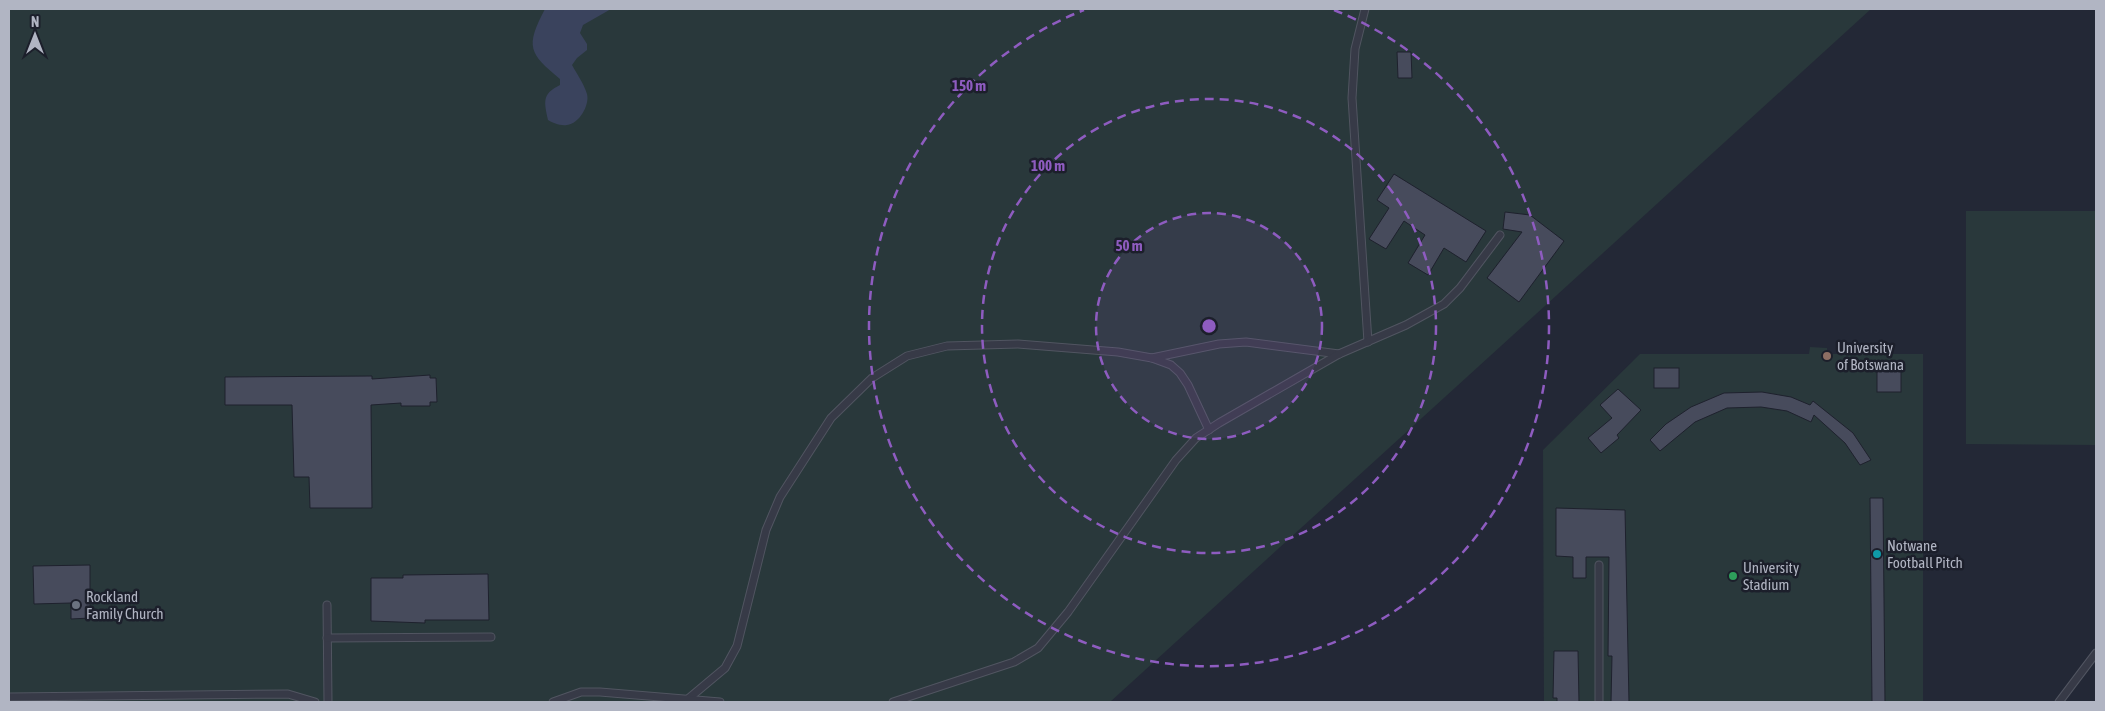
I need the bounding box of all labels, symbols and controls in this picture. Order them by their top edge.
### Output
north arrow [10,10,60,60]
text: N [31,14,39,30]
text: 150 m [952,77,986,94]
text: 100 m [1031,157,1065,174]
text: 50 m [1116,237,1143,254]
centre of rings [1200,317,1218,335]
place label: University of Botswana [1837,339,1904,373]
marker: University of Botswana [1821,350,1833,362]
place label: Notwane Football Pitch [1887,537,1963,571]
marker: Notwane Football Pitch [1871,548,1883,560]
place label: University Stadium [1743,559,1799,593]
marker: University Stadium [1727,570,1739,582]
place label: Rockland Family Church [86,588,164,622]
marker: Rockland Family Church [70,599,82,611]

